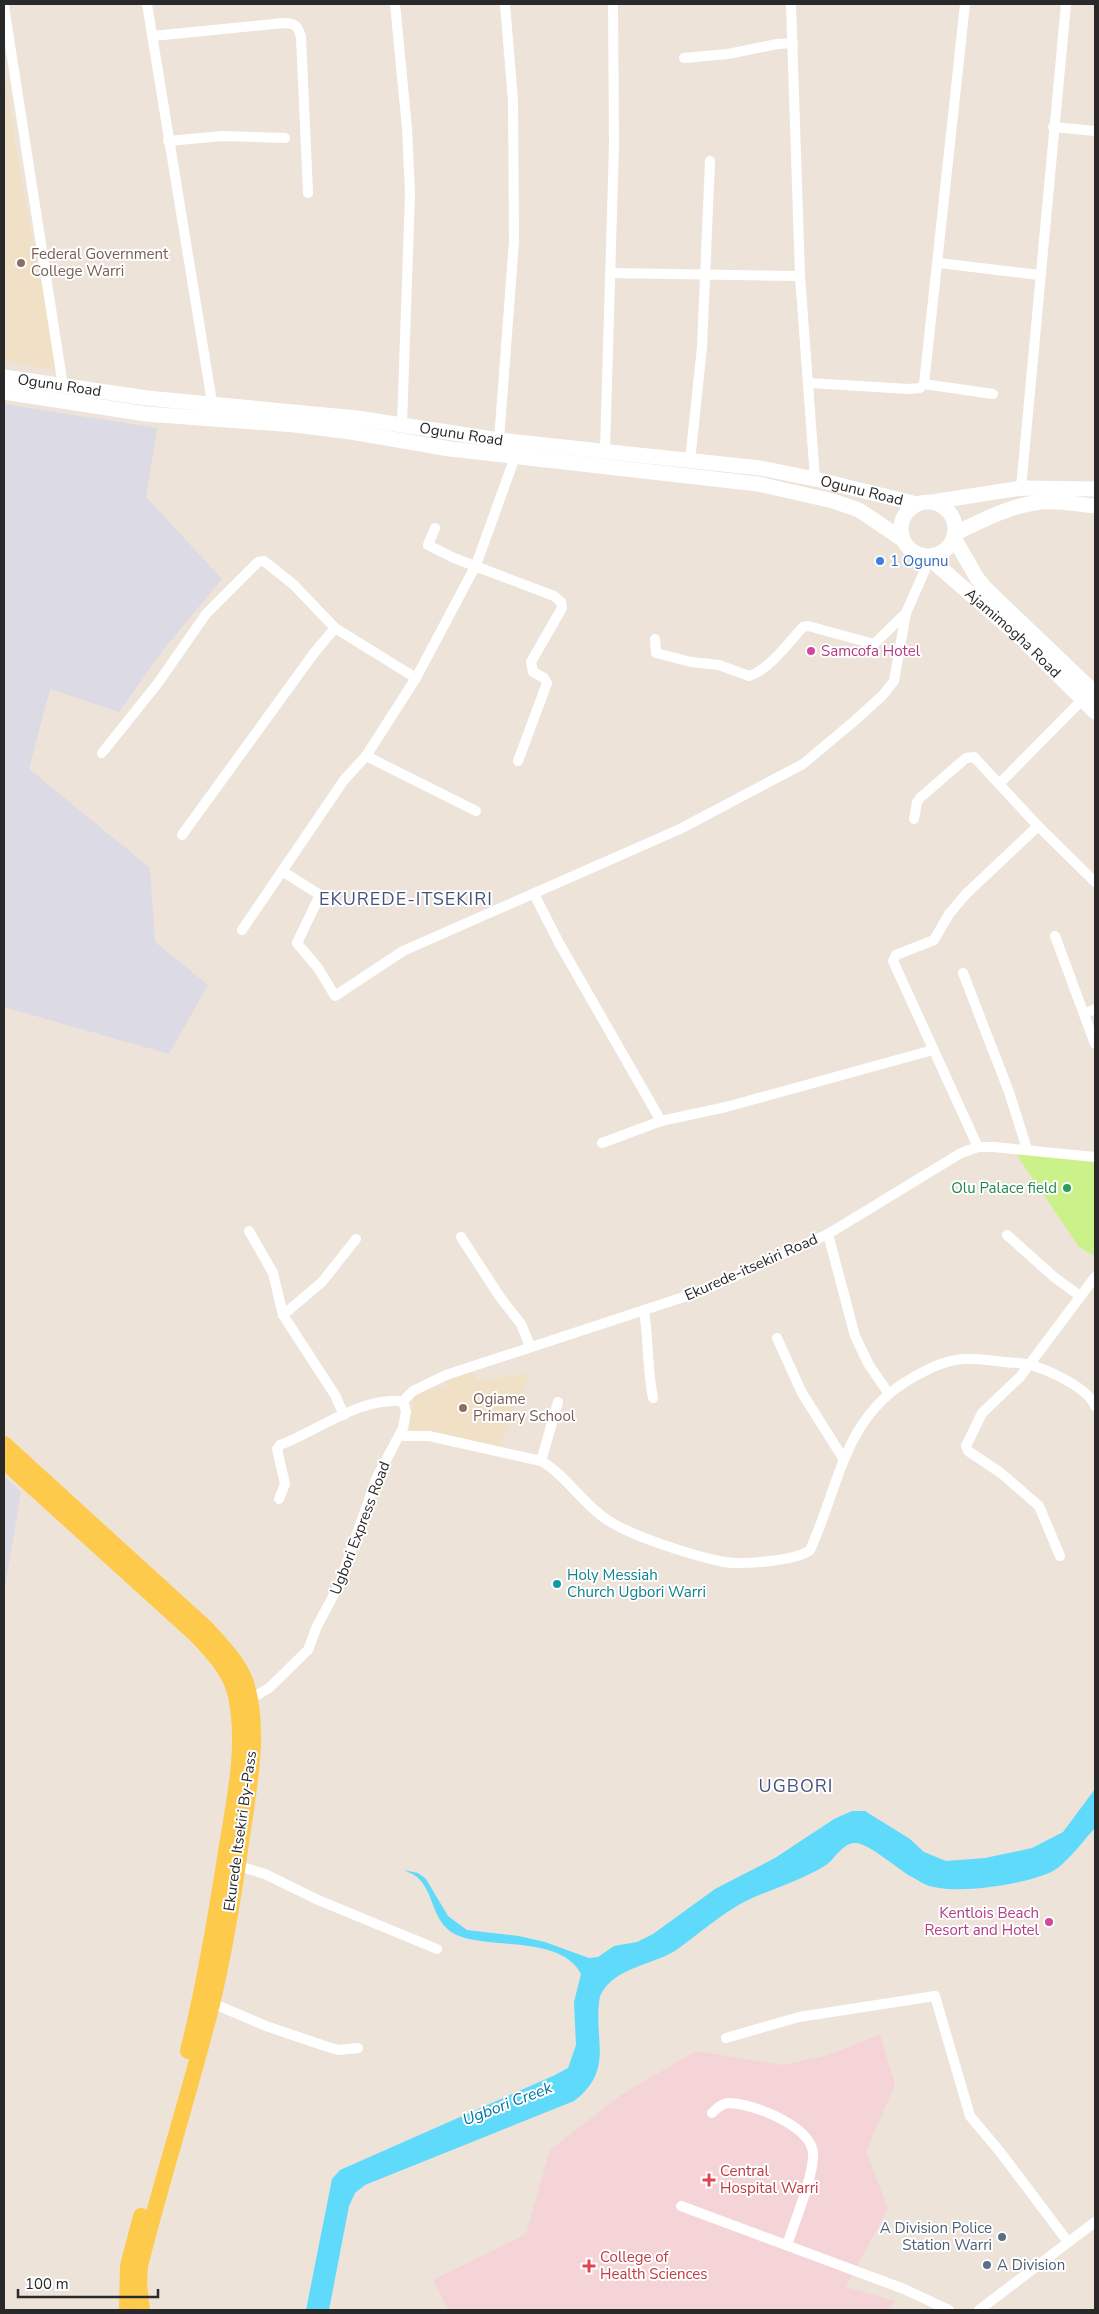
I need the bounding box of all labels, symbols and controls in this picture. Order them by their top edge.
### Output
place label: Federal Government College Warri [31,244,169,281]
marker: Federal Government College Warri [15,257,27,269]
street label: Ogunu Road [16,369,103,401]
street label: Ogunu Road [418,418,505,451]
street label: Ogunu Road [818,471,905,510]
place label: 1 Ogunu [890,551,949,571]
marker: 1 Ogunu [874,555,886,567]
street label: Ajamimogha Road [961,584,1065,682]
place label: Samcofa Hotel [821,641,921,661]
marker: Samcofa Hotel [805,645,817,657]
district label: EKUREDE-ITSEKIRI [319,887,493,911]
place label: Olu Palace field [951,1178,1057,1198]
marker: Olu Palace field [1061,1182,1073,1194]
street label: Ekurede-itsekiri Road [681,1229,821,1305]
place label: Ogiame Primary School [473,1389,576,1426]
marker: Ogiame Primary School [457,1402,469,1414]
street label: Ugbori Express Road [325,1458,395,1598]
place label: Holy Messiah Church Ugbori Warri [567,1565,706,1602]
marker: Holy Messiah Church Ugbori Warri [551,1578,563,1590]
street label: Ekurede Itsekiri By-Pass [219,1749,261,1913]
district label: UGBORI [759,1774,833,1798]
place label: Kentlois Beach Resort and Hotel [924,1903,1040,1940]
marker: Kentlois Beach Resort and Hotel [1043,1916,1055,1928]
water label: Ugbori Creek [459,2076,556,2131]
place label: Central Hospital Warri [720,2161,819,2198]
marker: Central Hospital Warri [702,2173,716,2187]
place label: A Division Police Station Warri [880,2218,992,2255]
marker: A Division Police Station Warri [996,2231,1008,2243]
place label: College of Health Sciences [600,2247,707,2284]
place label: A Division [997,2255,1065,2275]
marker: College of Health Sciences [582,2259,596,2273]
marker: A Division [981,2259,993,2271]
scale bar [18,2266,158,2298]
text: 100 m [25,2274,69,2294]

